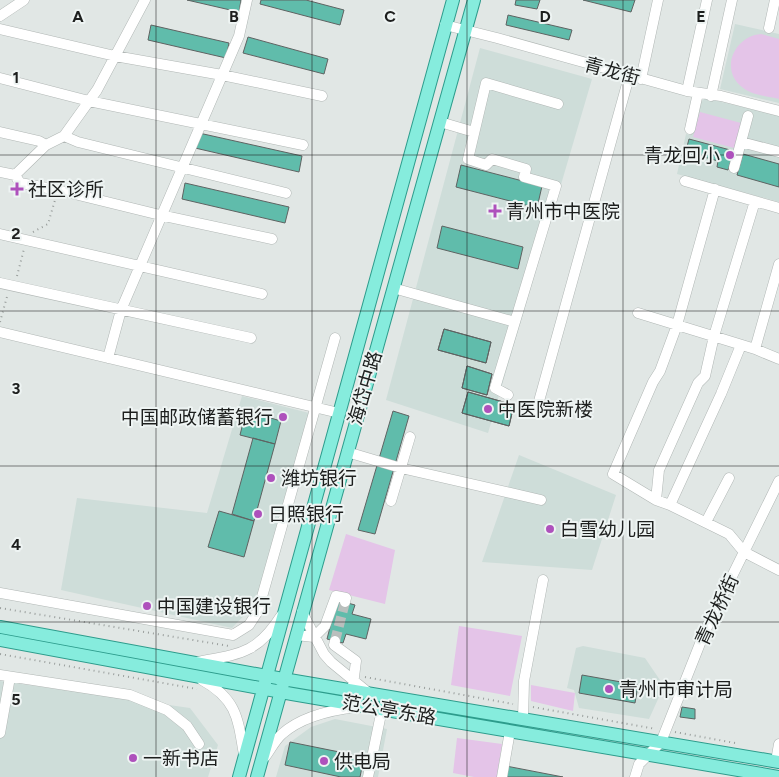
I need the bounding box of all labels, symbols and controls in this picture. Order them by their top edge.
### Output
text: A [72,7,84,26]
text: B [229,7,239,26]
text: C [384,7,396,26]
text: D [539,7,551,26]
text: E [696,7,706,26]
street label: 青龙街 [581,53,643,89]
text: 1 [13,68,19,87]
place label: 青龙回小 [644,144,720,167]
marker: 青龙回小 [724,149,736,161]
place label: 社区诊所 [28,178,104,201]
marker: 社区诊所 [10,182,24,196]
place label: 青州市中医院 [506,200,620,223]
marker: 青州市中医院 [488,204,502,218]
text: 2 [11,224,21,243]
street label: 海岱中路 [343,348,387,428]
text: 3 [12,379,21,398]
place label: 中医院新楼 [498,398,593,421]
marker: 中医院新楼 [482,403,494,415]
place label: 中国邮政储蓄银行 [121,406,273,429]
marker: 中国邮政储蓄银行 [277,411,289,423]
place label: 潍坊银行 [281,467,357,490]
marker: 潍坊银行 [265,472,277,484]
place label: 日照银行 [268,503,344,526]
marker: 日照银行 [252,508,264,520]
place label: 白雪幼儿园 [560,518,655,541]
marker: 白雪幼儿园 [544,523,556,535]
text: 4 [11,535,21,554]
street label: 青龙桥街 [691,571,743,649]
place label: 中国建设银行 [157,595,271,618]
marker: 中国建设银行 [141,600,153,612]
place label: 青州市审计局 [619,678,733,701]
marker: 青州市审计局 [603,683,615,695]
text: 5 [11,690,21,709]
street label: 范公亭东路 [340,690,438,730]
place label: 一新书店 [143,747,219,770]
place label: 供电局 [334,750,391,773]
marker: 一新书店 [127,752,139,764]
marker: 供电局 [318,755,330,767]

